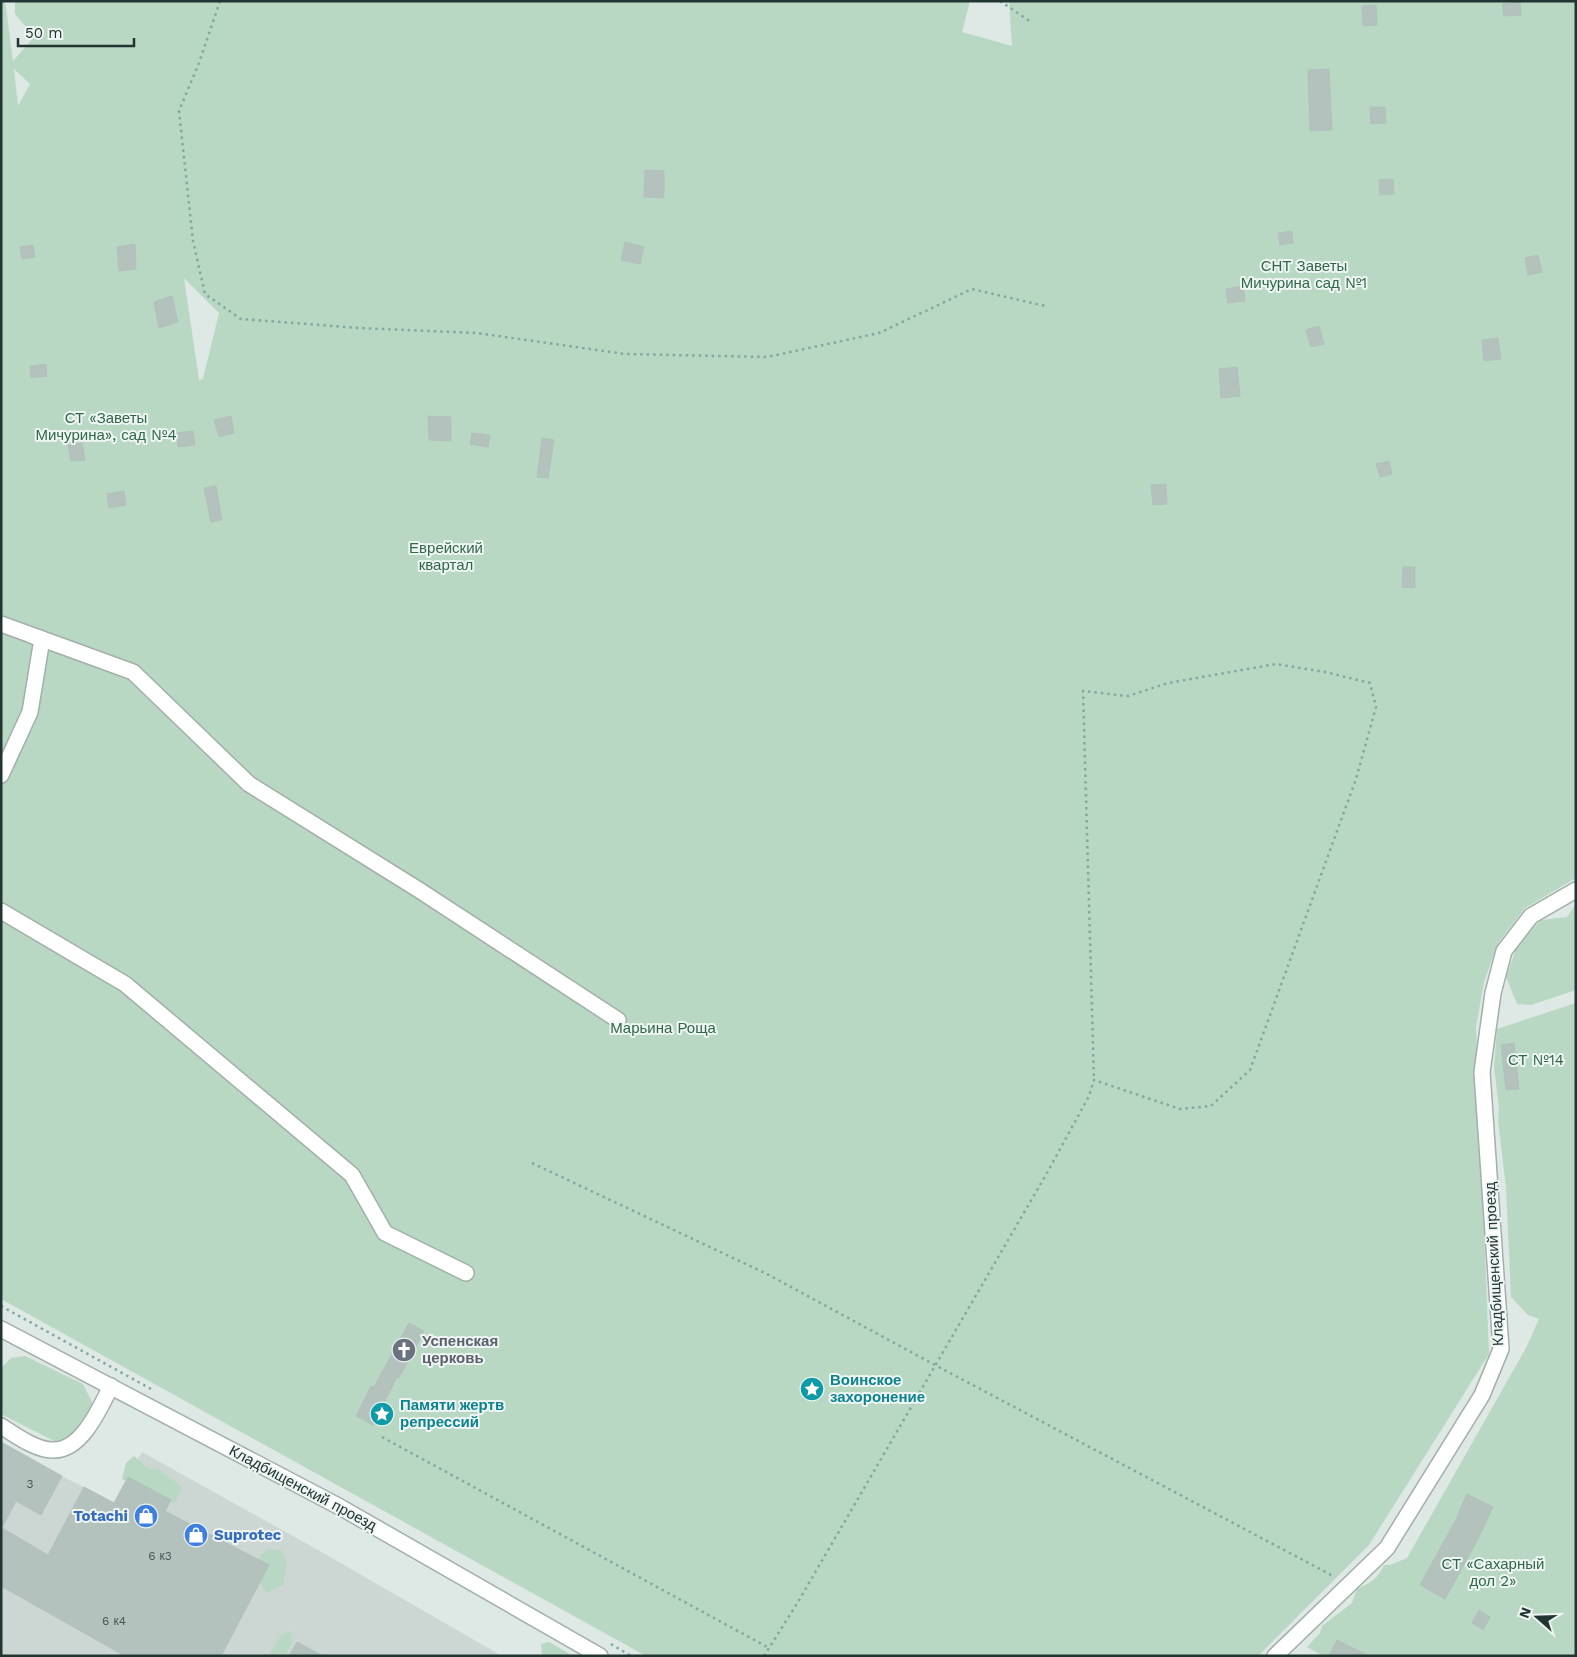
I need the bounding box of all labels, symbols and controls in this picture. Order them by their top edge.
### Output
scale bar [18,15,134,47]
text: 50 m [25,24,62,42]
park label: СНТ Заветы Мичурина сад №1 [1241,257,1367,292]
park label: СТ «Заветы Мичурина», сад №4 [35,409,177,444]
park label: Еврейский квартал [409,539,483,574]
park label: Марьина Роща [610,1019,716,1037]
park label: СТ №14 [1508,1051,1564,1069]
street label: Кладбищенский проезд [1481,1181,1507,1347]
place label: Успенская церковь [422,1332,498,1367]
church icon: Успенская церковь [391,1337,417,1363]
place label: Воинское захоронение [830,1371,925,1406]
place icon: Воинское захоронение [799,1376,825,1402]
place label: Памяти жертв репрессий [400,1396,504,1431]
place icon: Памяти жертв репрессий [369,1401,395,1427]
street label: Кладбищенский проезд [226,1441,380,1535]
house number: 3 [27,1477,34,1491]
shop icon: Totachi [133,1503,159,1529]
place label: Totachi [73,1507,128,1525]
shop icon: Suprotec [183,1522,209,1548]
place label: Suprotec [214,1526,282,1544]
house number: 6 к3 [148,1549,172,1563]
park label: СТ «Сахарный дол 2» [1442,1555,1544,1590]
north arrow [1512,1592,1562,1642]
text: N [1515,1605,1534,1620]
house number: 6 к4 [102,1614,126,1628]

